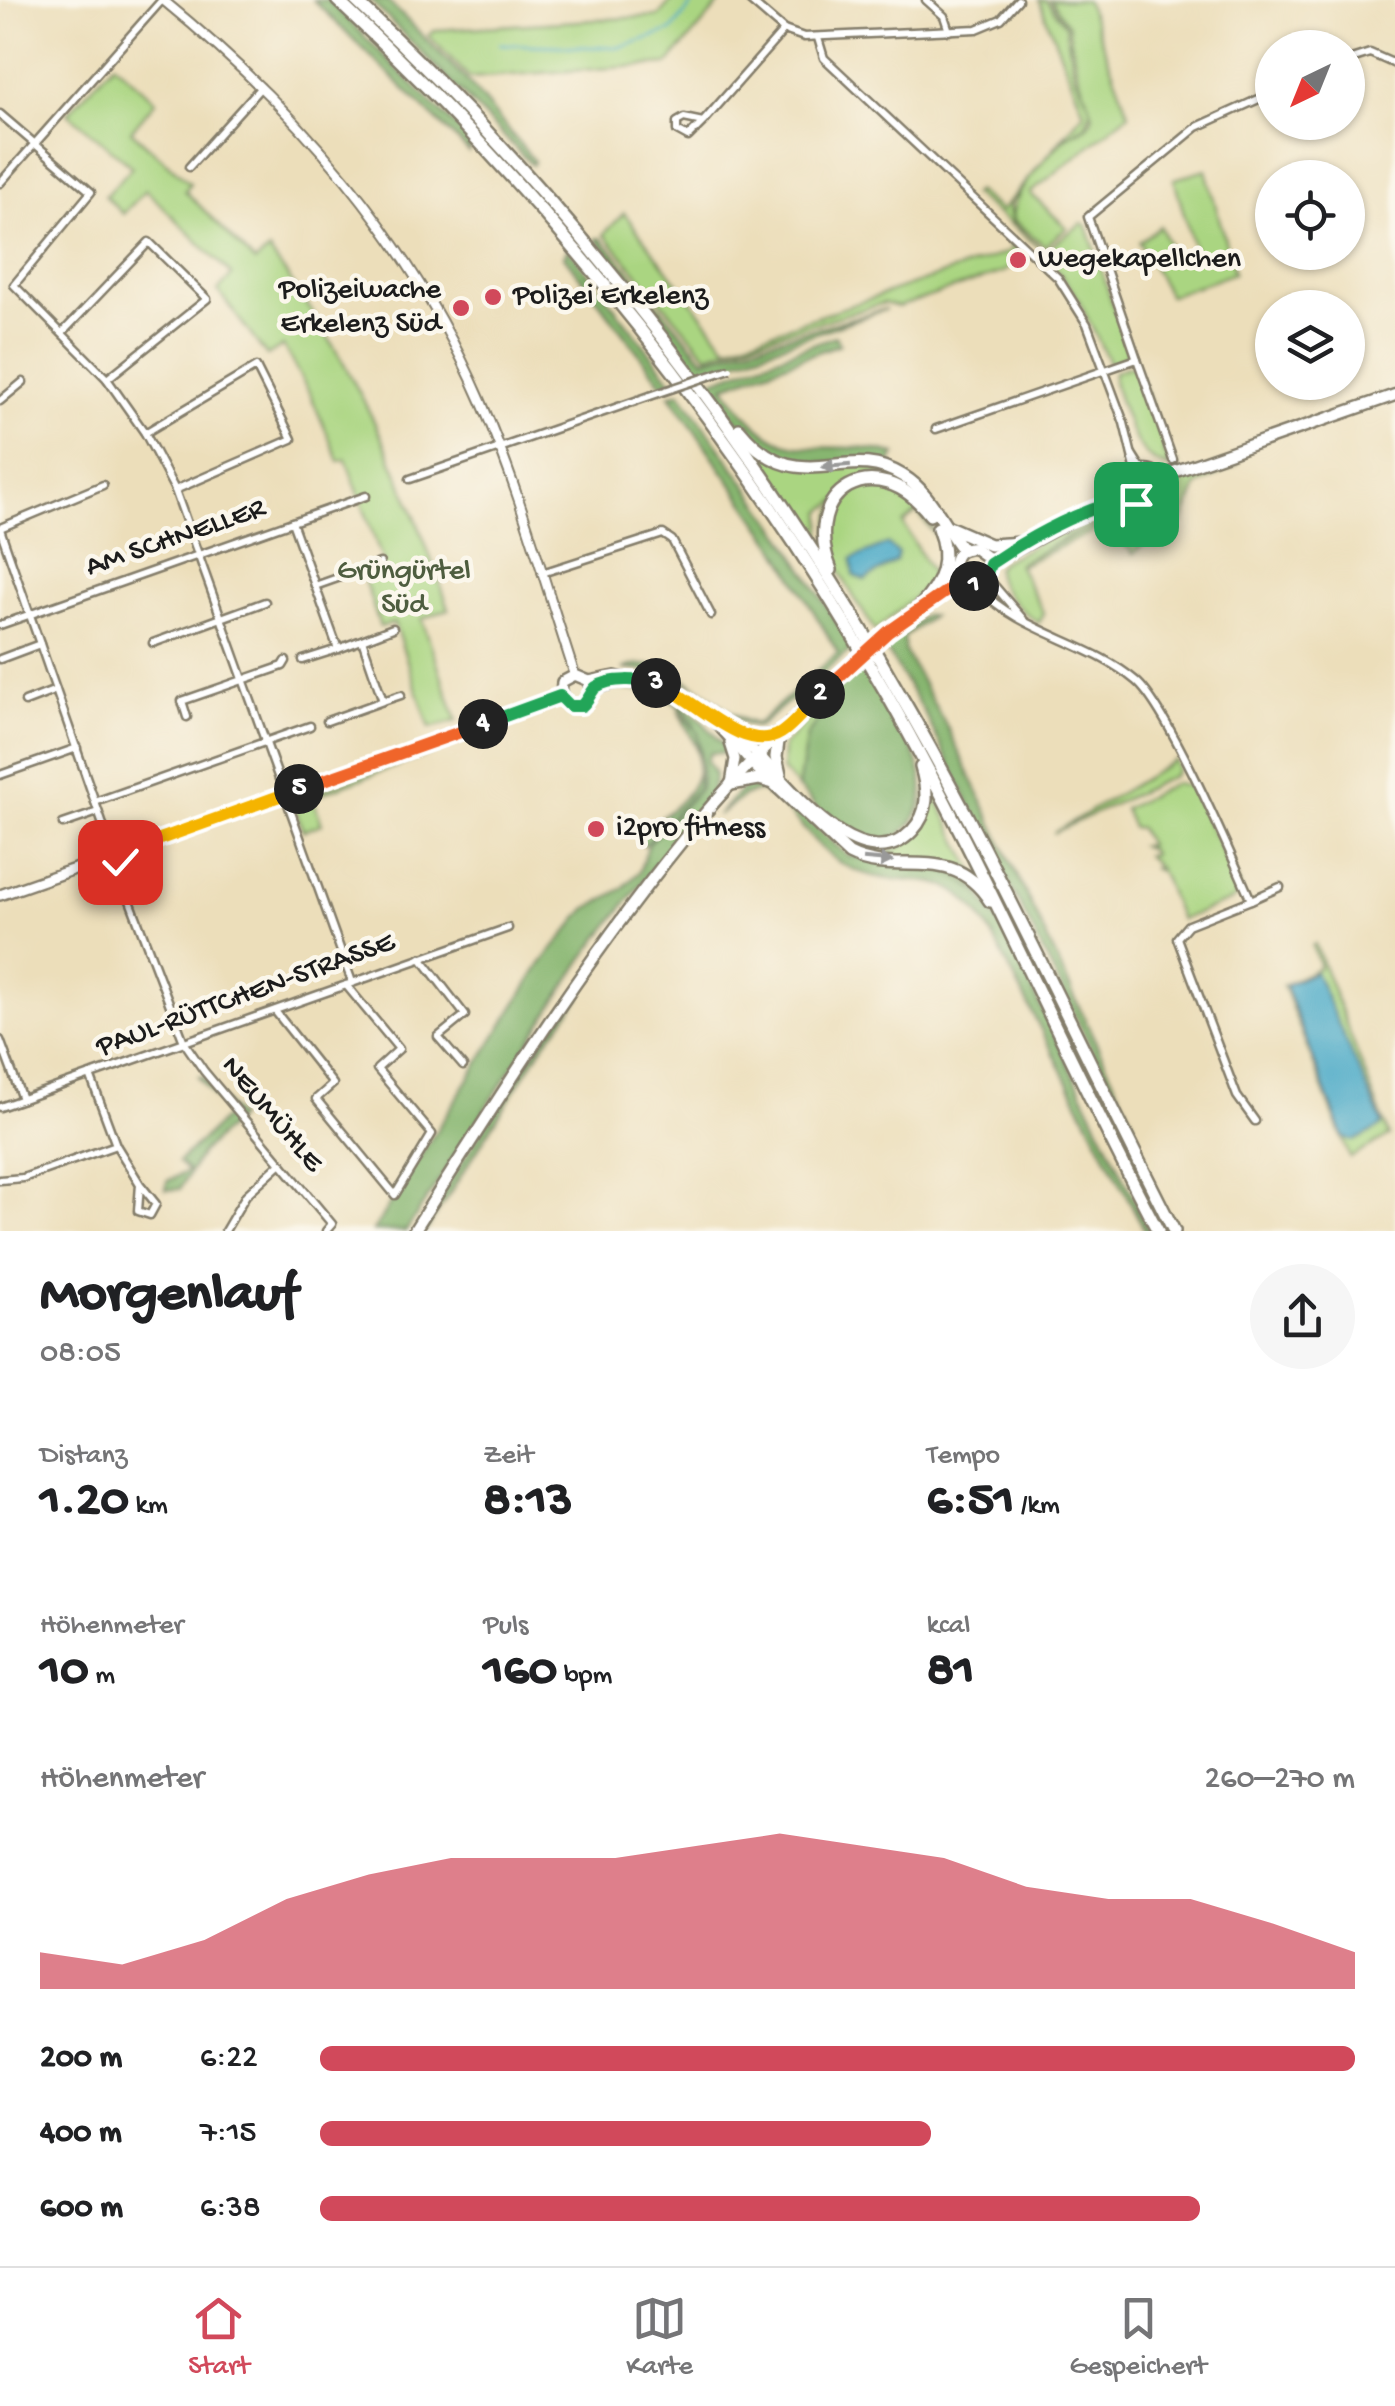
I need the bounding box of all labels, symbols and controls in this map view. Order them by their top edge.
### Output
north arrow [1255,30,1365,140]
map controls [1255,30,1365,400]
button: locate [1255,160,1365,270]
place label: Wegekapellchen [1038,243,1241,278]
marker: Wegekapellchen [1007,249,1029,271]
place label: Polizeiwache Erkelenz Süd [278,274,443,343]
place label: Polizei Erkelenz [512,280,709,315]
marker: Polizei Erkelenz [482,286,504,308]
button: layers [1255,290,1365,400]
marker: Polizeiwache Erkelenz Süd [450,297,472,319]
one-way arrow [819,459,851,475]
pin [1094,462,1179,547]
icon: arrive [1109,477,1164,532]
street label: AM SCHNELLER [82,492,272,586]
park label: Grüngürtel Süd [337,555,471,624]
pin: 1 [949,561,999,611]
text: 1 [968,569,980,602]
pin: 3 [631,658,681,708]
text: 3 [649,666,663,699]
pin: 2 [795,669,845,719]
text: 2 [813,677,827,710]
pin: 4 [458,699,508,749]
text: 4 [476,707,490,740]
pin: 5 [274,764,324,814]
text: 5 [292,772,306,805]
place label: i2pro fitness [616,812,766,847]
marker: i2pro fitness [585,818,607,840]
pin [78,820,163,905]
icon: check [93,835,148,890]
one-way arrow [862,853,894,869]
street label: PAUL-RÜTTCHEN-STRASSE [91,925,401,1067]
street label: NEUMÜHLE [212,1050,330,1181]
button: share [1250,1264,1355,1369]
text: Morgenlauf [40,1265,297,1329]
text: 08:05 [40,1335,121,1373]
text: Distanz [40,1440,127,1473]
text: Zeit [483,1440,533,1473]
text: Tempo [927,1440,1000,1473]
text: 1.20 [40,1473,129,1532]
text: 8:13 [483,1473,573,1532]
text: 6:51 [927,1473,1014,1532]
text: km [129,1490,168,1523]
text: /km [1014,1490,1060,1523]
text: Höhenmeter [40,1610,183,1643]
text: Puls [483,1610,528,1643]
text: kcal [927,1610,970,1643]
text: 10 [40,1643,89,1702]
text: 160 [483,1643,557,1702]
text: 81 [927,1643,974,1702]
text: m [89,1660,115,1693]
text: bpm [557,1660,612,1693]
text: Höhenmeter [40,1761,204,1799]
text: 260–270 m [1205,1761,1355,1799]
text: 200 m [40,2040,122,2078]
text: 6:22 [200,2040,258,2078]
text: 400 m [40,2115,122,2153]
text: 7:15 [200,2115,256,2153]
text: 600 m [40,2190,123,2228]
text: 6:38 [200,2190,260,2228]
tab: Start [188,2291,250,2384]
tab: Karte [626,2291,693,2384]
tab: Gespeichert [1070,2291,1207,2384]

